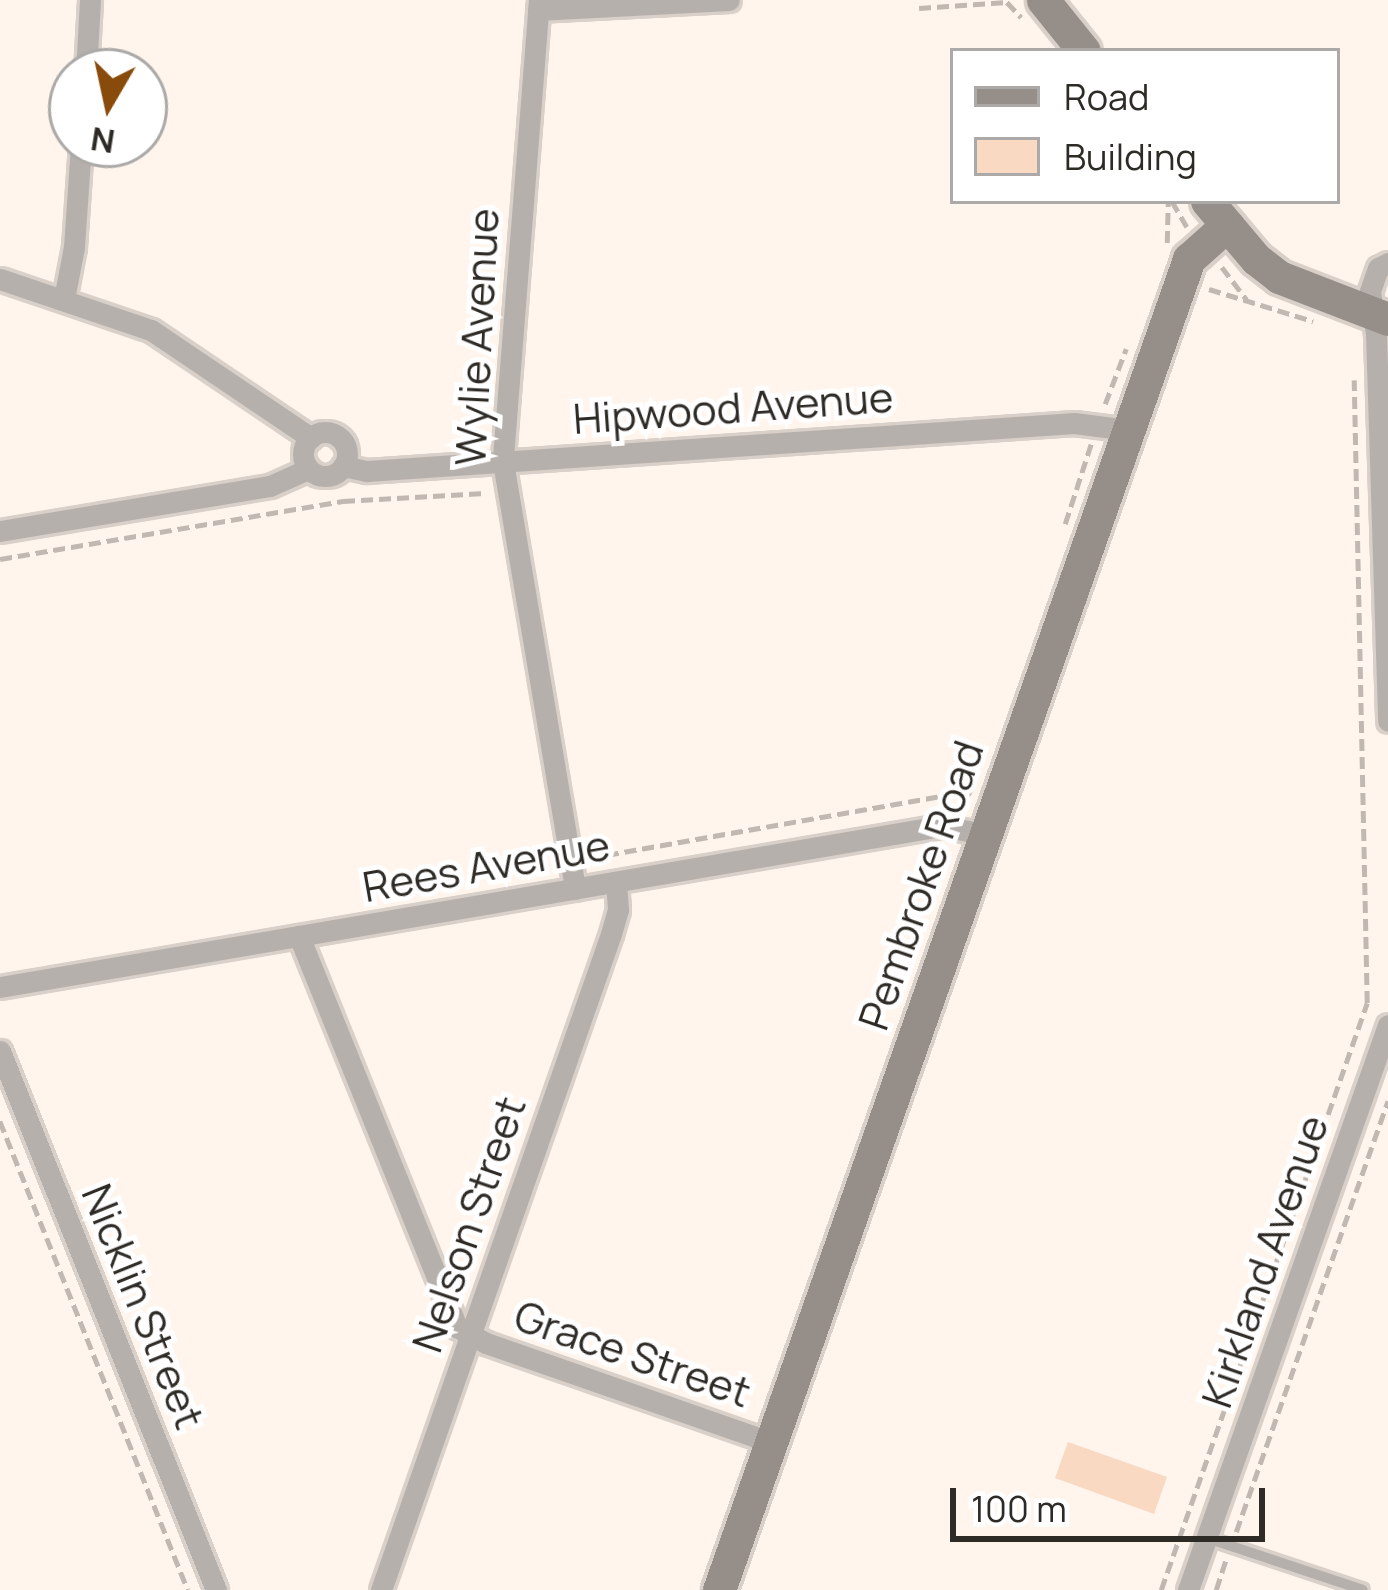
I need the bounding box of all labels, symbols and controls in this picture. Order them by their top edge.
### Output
north arrow [48,48,168,168]
legend [950,48,1340,204]
text: Road [1064,72,1149,121]
text: N [88,117,118,165]
text: Building [1064,132,1197,181]
street label: Wylie Avenue [444,207,508,467]
street label: Hipwood Avenue [571,371,895,443]
street label: Pembroke Road [847,734,993,1036]
street label: Rees Avenue [359,818,613,912]
street label: Nelson Street [401,1090,535,1358]
street label: Kirkland Avenue [1190,1108,1338,1414]
street label: Nicklin Street [72,1177,216,1435]
street label: Grace Street [508,1289,758,1417]
scale bar [956,1464,1271,1538]
text: 100 m [971,1484,1067,1533]

